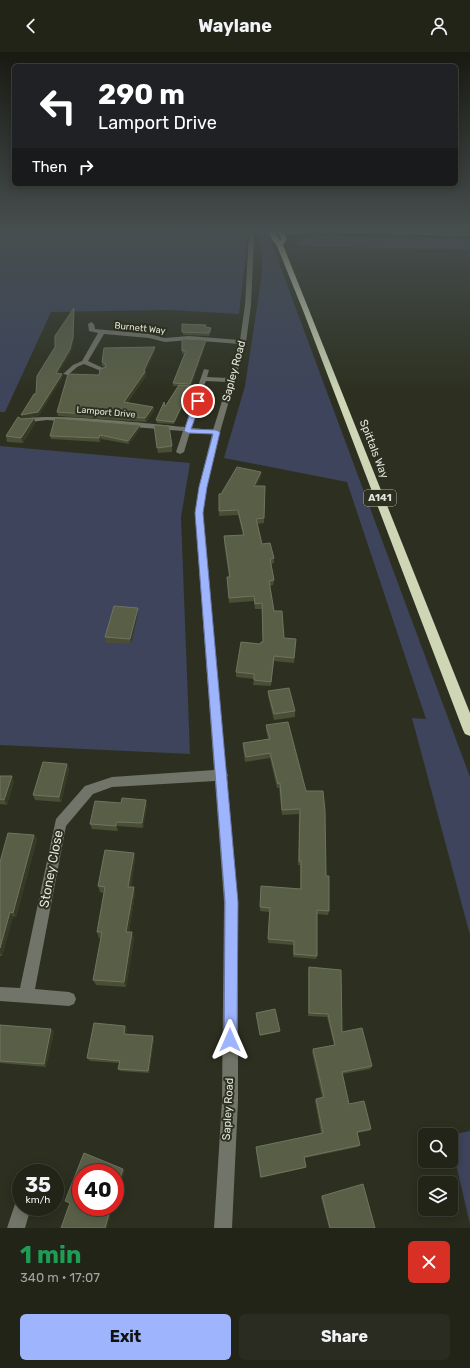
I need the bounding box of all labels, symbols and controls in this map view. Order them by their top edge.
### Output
icon: back [20,15,42,37]
text: Waylane [198,15,272,37]
icon: person [428,15,450,37]
text: 290 m [98,78,185,111]
icon: left [32,80,84,132]
text: Lamport Drive [98,112,217,134]
icon: right [75,156,97,178]
text: Then [32,158,67,176]
street label: Burnett Way [114,320,166,336]
street label: Sapley Road [220,339,248,403]
pin [181,384,215,418]
icon: arrive [187,390,209,412]
street label: Lamport Drive [76,404,136,420]
street label: Spittals Way [357,418,391,480]
road number: A141 [364,490,396,506]
street label: Stoney Close [36,829,66,909]
position arrow [209,1019,251,1061]
street label: Sapley Road [220,1077,236,1141]
map controls [418,1128,458,1216]
button: search [418,1128,458,1168]
speed limit sign: 40 [72,1164,124,1216]
text: 35 [25,1173,51,1197]
button: layers [418,1176,458,1216]
text: km/h [26,1194,50,1206]
text: 1 min [20,1241,81,1269]
button: close [408,1241,450,1283]
text: 340 m · 17:07 [20,1270,100,1285]
button: Exit [20,1314,231,1360]
button: Share [239,1314,450,1360]

